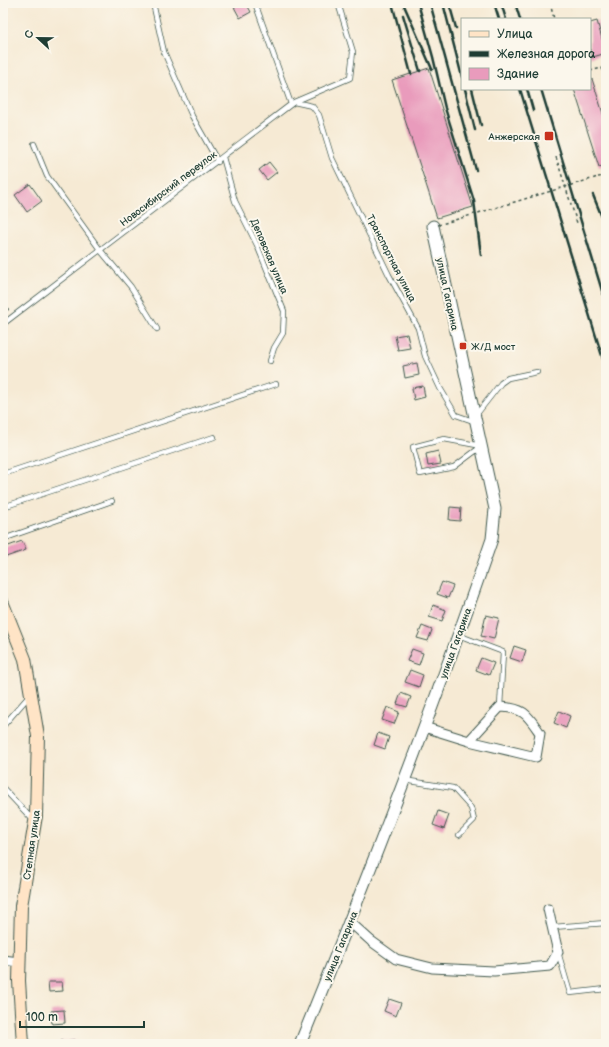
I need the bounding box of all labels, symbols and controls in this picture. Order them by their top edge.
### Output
north arrow [18,18,58,58]
legend [461,18,591,90]
text: Улица [497,27,533,42]
text: С [22,28,37,40]
text: Железная дорога [497,47,595,62]
text: Здание [497,67,539,82]
marker: Анжерская [543,130,555,142]
place label: Анжерская [488,131,540,143]
street label: Новосибирский переулок [118,148,220,229]
street label: Транспортная улица [364,213,418,304]
street label: Деповская улица [248,217,290,296]
street label: улица Гагарина [433,257,461,332]
marker: Ж/Д мост [458,341,468,351]
place label: Ж/Д мост [471,341,516,353]
street label: улица Гагарина [438,606,474,680]
street label: Степная улица [21,809,43,881]
street label: улица Гагарина [321,910,360,983]
scale bar [20,1003,144,1029]
text: 100 m [26,1010,58,1025]

